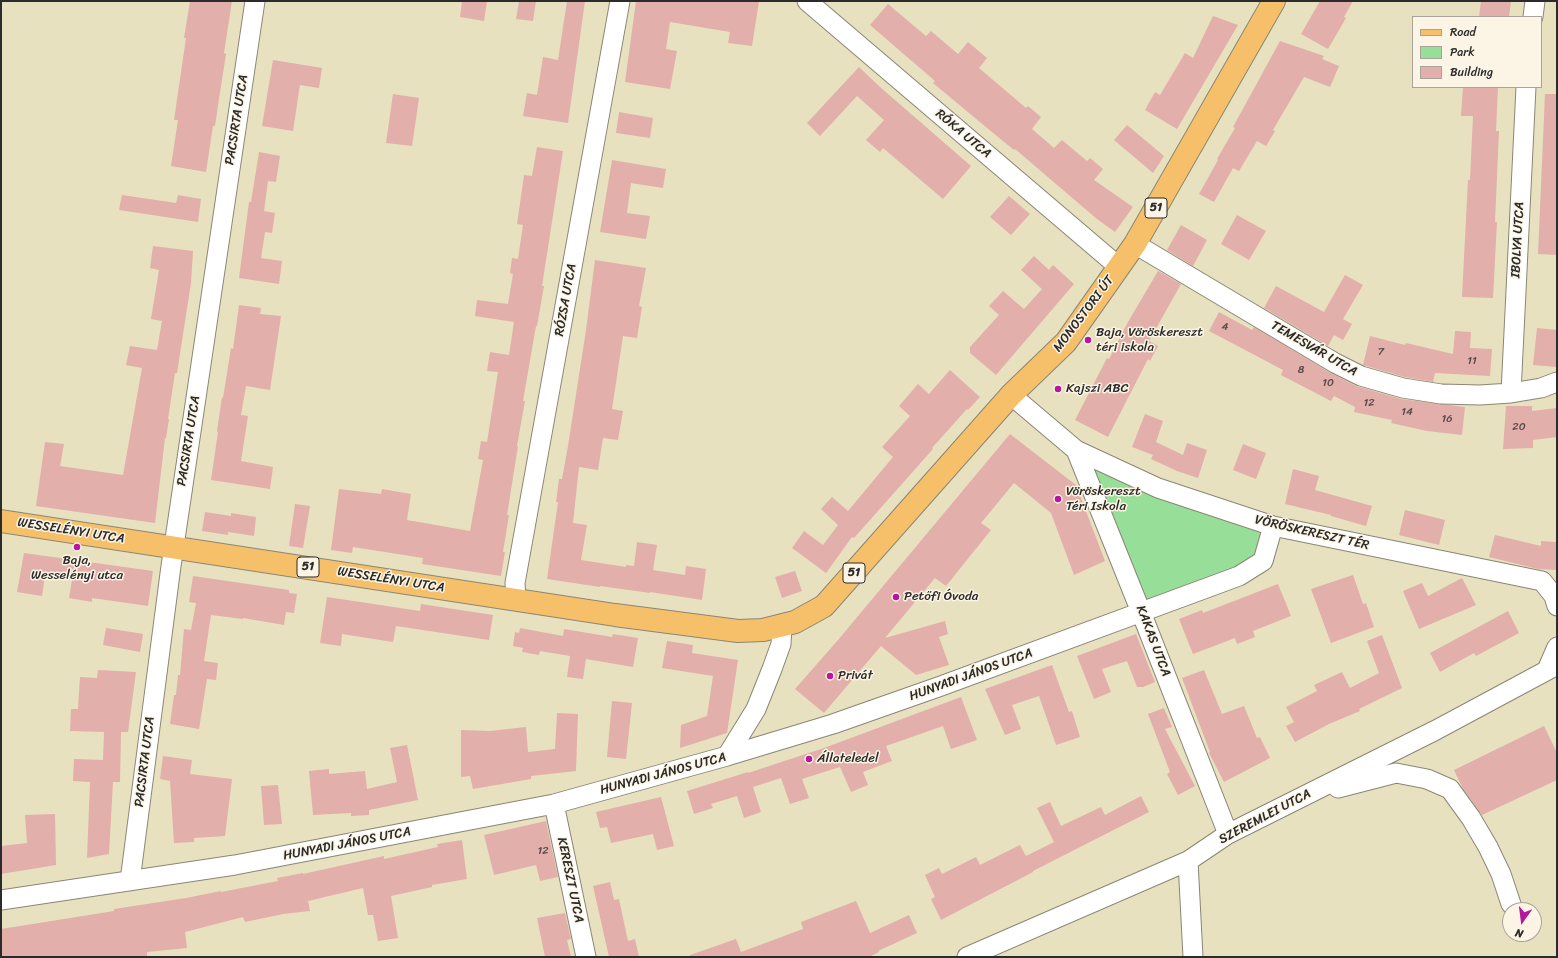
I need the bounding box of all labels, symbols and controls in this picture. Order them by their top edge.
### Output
legend [1412,16,1542,88]
text: Road [1450,21,1476,43]
text: Park [1450,41,1475,63]
text: Building [1450,61,1493,83]
street label: PACSIRTA UTCA [222,74,252,166]
street label: RÓKA UTCA [932,106,994,162]
road number: 51 [1145,198,1167,218]
street label: IBOLYA UTCA [1508,201,1528,279]
street label: RÓZSA UTCA [552,262,580,338]
street label: MONOSTORI ÚT [1050,273,1118,355]
street label: TEMESVÁR UTCA [1268,318,1360,380]
house number: 4 [1222,320,1228,334]
place label: Baja, Vöröskereszt téri iskola [1096,325,1203,356]
marker: Baja, Vöröskereszt téri iskola [1083,335,1093,345]
house number: 7 [1378,345,1384,359]
house number: 11 [1467,354,1477,368]
house number: 8 [1298,363,1304,377]
house number: 10 [1322,376,1334,390]
place label: Kajszi ABC [1066,381,1129,397]
marker: Kajszi ABC [1053,384,1063,394]
street label: PACSIRTA UTCA [174,395,204,487]
house number: 12 [1363,396,1375,410]
house number: 14 [1401,405,1413,419]
house number: 16 [1442,412,1452,426]
house number: 20 [1512,420,1526,434]
place label: Vöröskereszt Téri Iskola [1066,484,1141,515]
marker: Vöröskereszt Téri Iskola [1053,494,1063,504]
street label: VÖRÖSKERESZT TÉR [1253,512,1371,554]
street label: WESSELÉNYI UTCA [16,515,126,547]
marker: Baja, Wesselényi utca [72,542,82,552]
place label: Baja, Wesselényi utca [31,553,123,584]
road number: 51 [297,557,319,577]
road number: 51 [843,563,865,583]
street label: WESSELÉNYI UTCA [336,564,446,596]
place label: Petőfi Óvoda [904,589,978,605]
marker: Petőfi Óvoda [891,592,901,602]
street label: KAKAS UTCA [1132,603,1174,679]
street label: HUNYADI JÁNOS UTCA [907,645,1035,705]
place label: Privát [838,668,873,684]
marker: Privát [825,671,835,681]
street label: PACSIRTA UTCA [132,716,158,808]
street label: HUNYADI JÁNOS UTCA [598,750,728,798]
place label: Állateledel [817,751,879,767]
marker: Állateledel [804,754,814,764]
street label: SZEREMLEI UTCA [1216,786,1314,848]
street label: HUNYADI JÁNOS UTCA [282,824,412,864]
street label: KERESZT UTCA [553,836,587,924]
house number: 12 [537,844,549,858]
north arrow [1502,902,1542,942]
text: N [1513,923,1525,943]

